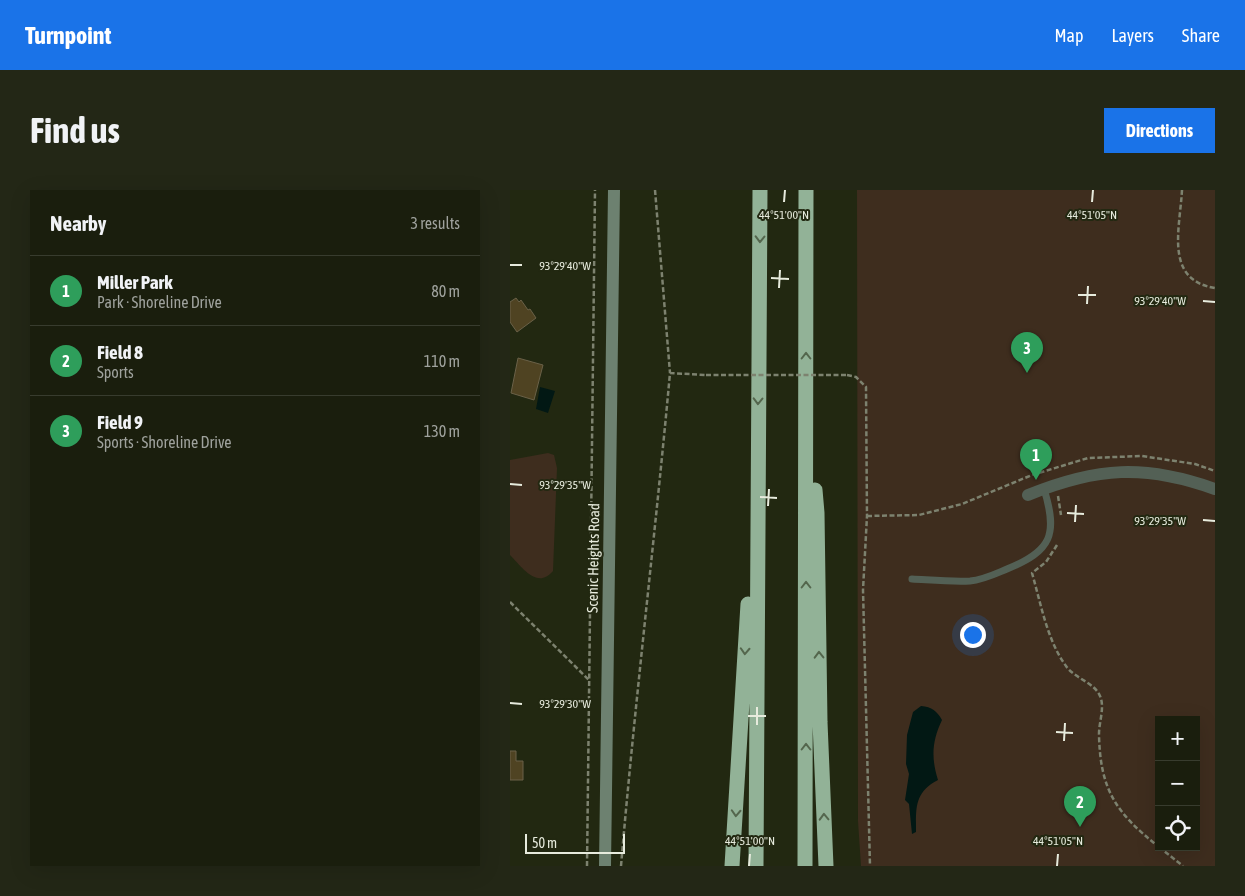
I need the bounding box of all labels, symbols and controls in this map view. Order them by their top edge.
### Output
text: Turnpoint [25,22,111,49]
text: Map [1054,25,1083,46]
text: Layers [1111,25,1154,46]
text: Share [1182,25,1220,46]
button: Directions [1104,108,1215,153]
text: Find us [30,110,120,150]
text: 44°51'00"N [759,208,809,222]
text: 44°51'05"N [1067,208,1117,222]
text: Nearby [50,211,106,235]
text: 3 results [410,214,460,232]
one-way arrow [755,235,765,243]
text: 93°29'40"W [539,259,591,273]
text: Miller Park [97,271,173,293]
text: 1 [62,282,70,300]
text: 80 m [431,282,460,300]
text: Park · Shoreline Drive [97,293,222,311]
text: 93°29'40"W [1134,294,1186,308]
pin: 3 [1011,332,1043,373]
text: Field 8 [97,341,143,363]
text: 2 [62,352,70,370]
text: 110 m [424,352,460,370]
one-way arrow [801,352,811,360]
text: Sports [97,363,134,381]
one-way arrow [753,398,763,405]
text: Field 9 [97,411,143,433]
text: 3 [62,422,70,440]
text: 130 m [424,422,460,440]
text: Sports · Shoreline Drive [97,433,232,451]
pin: 1 [1020,439,1052,480]
text: 93°29'35"W [539,478,591,492]
street label: Scenic Heights Road [584,503,602,613]
text: 93°29'35"W [1134,514,1186,528]
one-way arrow [801,581,811,588]
your location [960,622,986,648]
one-way arrow [739,647,750,655]
one-way arrow [814,651,824,658]
text: 93°29'30"W [539,697,591,711]
map controls [1155,716,1200,851]
button: + [1155,716,1200,761]
one-way arrow [801,743,811,751]
button: − [1155,761,1200,806]
pin: 2 [1064,786,1096,827]
button: locate [1155,806,1200,851]
one-way arrow [730,809,741,817]
one-way arrow [819,813,830,821]
scale bar [525,831,625,854]
text: 44°51'00"N [725,834,775,848]
text: 44°51'05"N [1033,834,1083,848]
text: 50 m [532,835,557,851]

